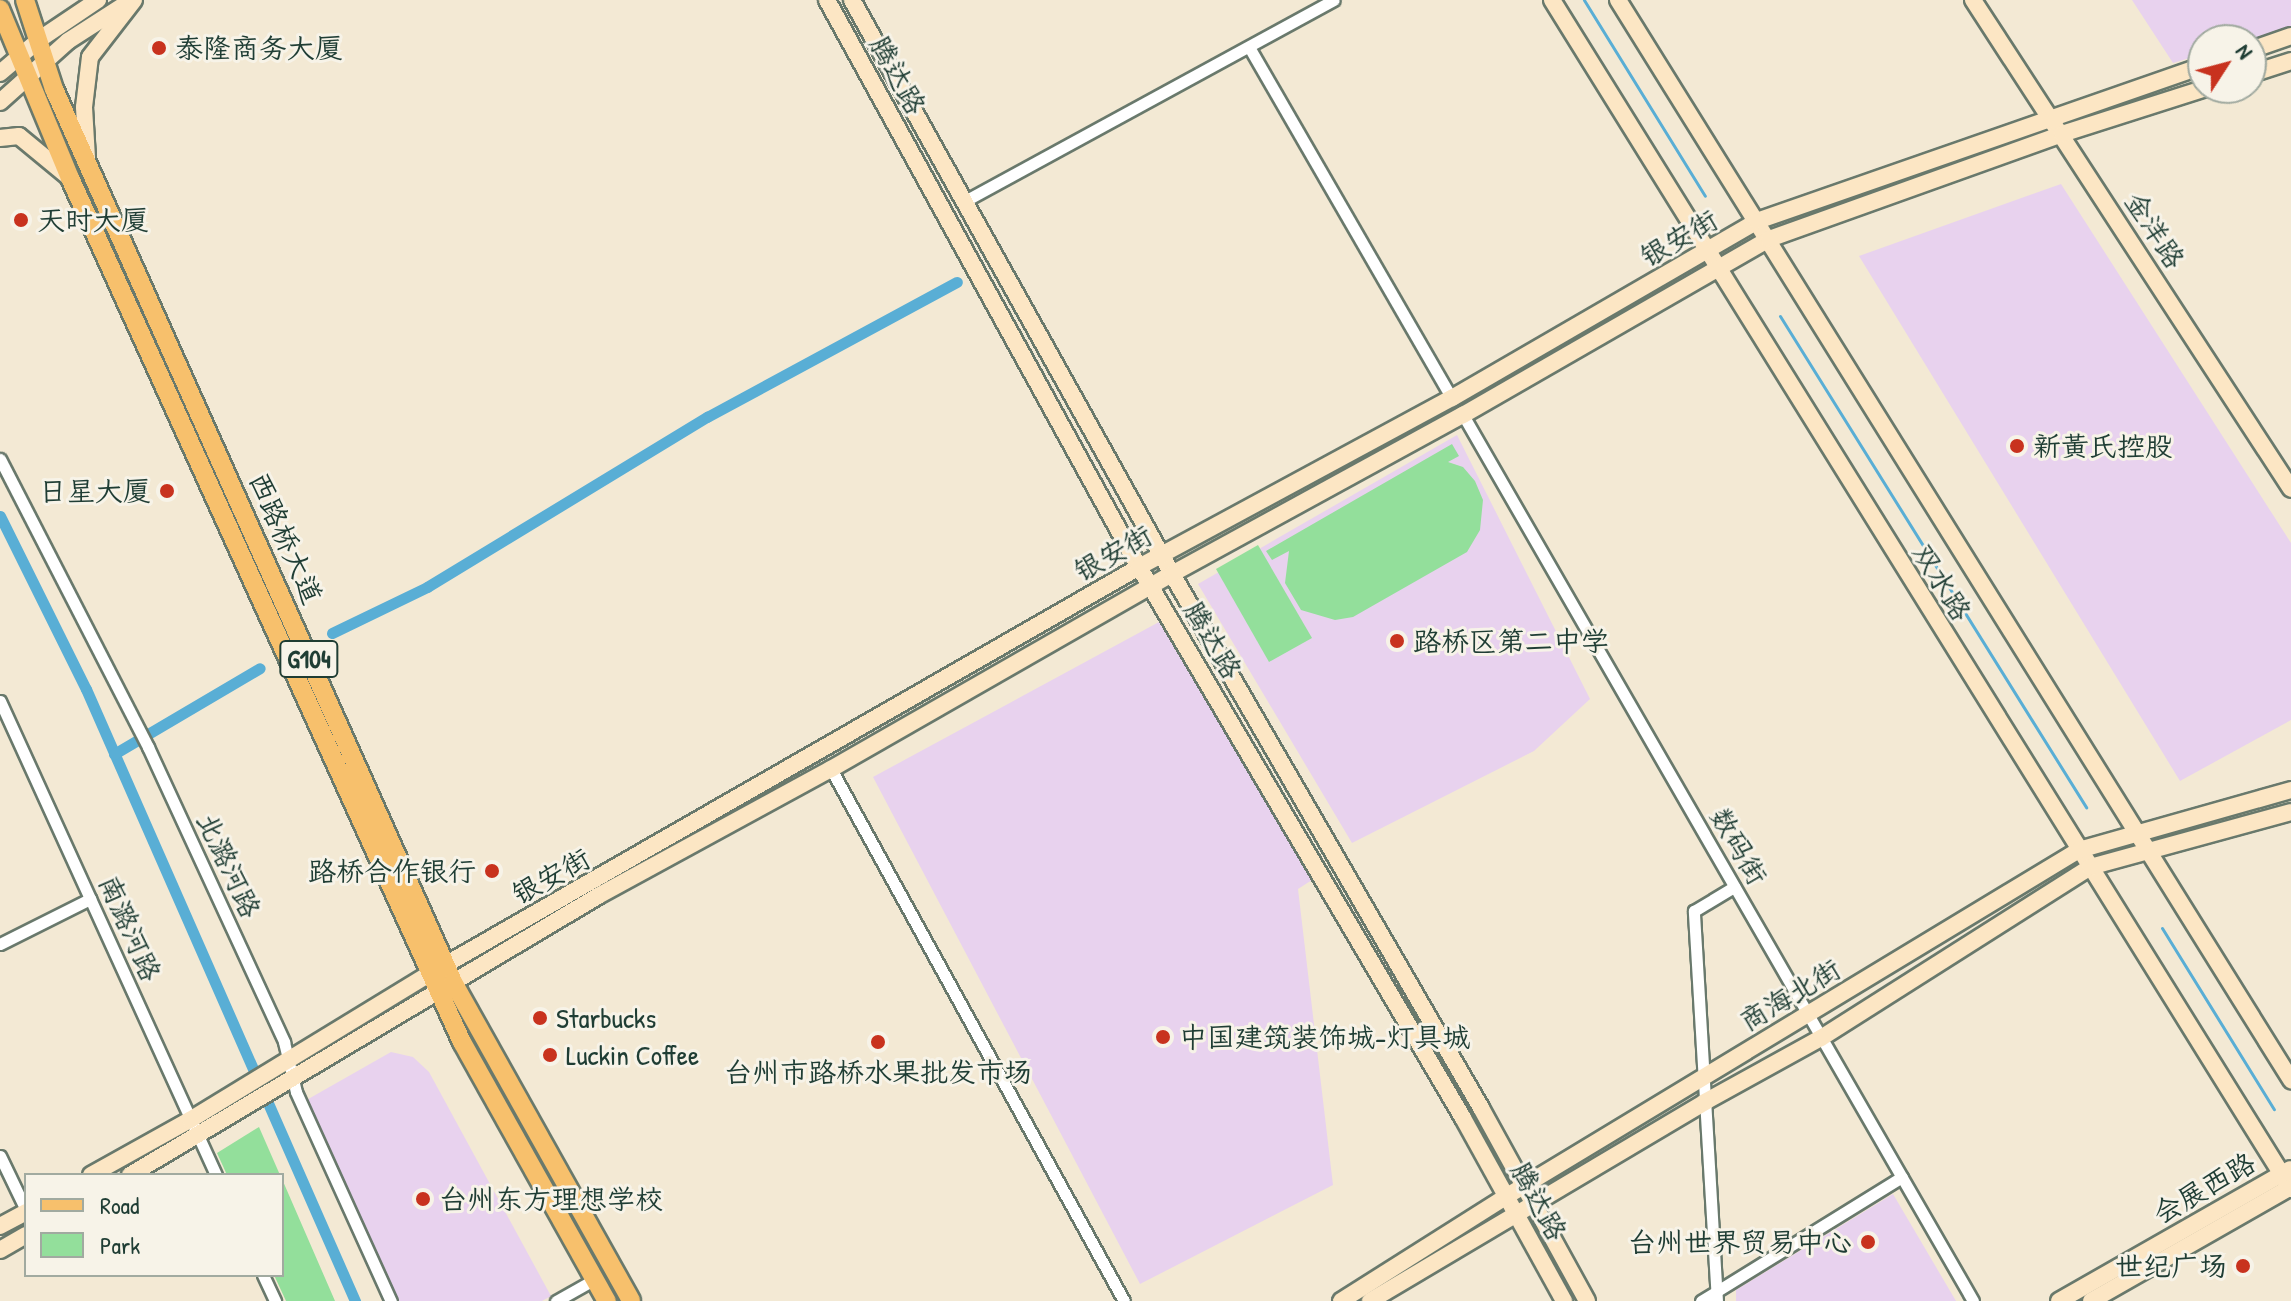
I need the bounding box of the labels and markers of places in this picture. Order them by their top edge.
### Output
place label: 泰隆商务大厦 [175,31,343,65]
marker: 泰隆商务大厦 [150,39,168,57]
place label: 天时大厦 [37,203,149,237]
marker: 天时大厦 [12,211,30,229]
place label: 新黄氏控股 [2033,429,2173,463]
marker: 新黄氏控股 [2008,437,2026,455]
place label: 日星大厦 [39,474,151,508]
marker: 日星大厦 [158,482,176,500]
place label: 路桥区第二中学 [1413,624,1609,658]
marker: 路桥区第二中学 [1388,632,1406,650]
place label: 路桥合作银行 [308,854,476,888]
marker: 路桥合作银行 [483,862,501,880]
place label: Starbucks [556,1001,656,1035]
marker: Starbucks [531,1009,549,1027]
place label: 中国建筑装饰城-灯具城 [1179,1020,1470,1054]
marker: 中国建筑装饰城-灯具城 [1154,1028,1172,1046]
marker: 台州市路桥水果批发市场 [869,1033,887,1051]
place label: Luckin Coffee [566,1038,699,1072]
marker: Luckin Coffee [541,1046,559,1064]
place label: 台州市路桥水果批发市场 [724,1055,1032,1089]
place label: 台州东方理想学校 [439,1182,663,1216]
marker: 台州东方理想学校 [414,1190,432,1208]
place label: 台州世界贸易中心 [1628,1225,1852,1259]
marker: 台州世界贸易中心 [1859,1233,1877,1251]
place label: 世纪广场 [2115,1249,2227,1283]
marker: 世纪广场 [2234,1257,2252,1275]

